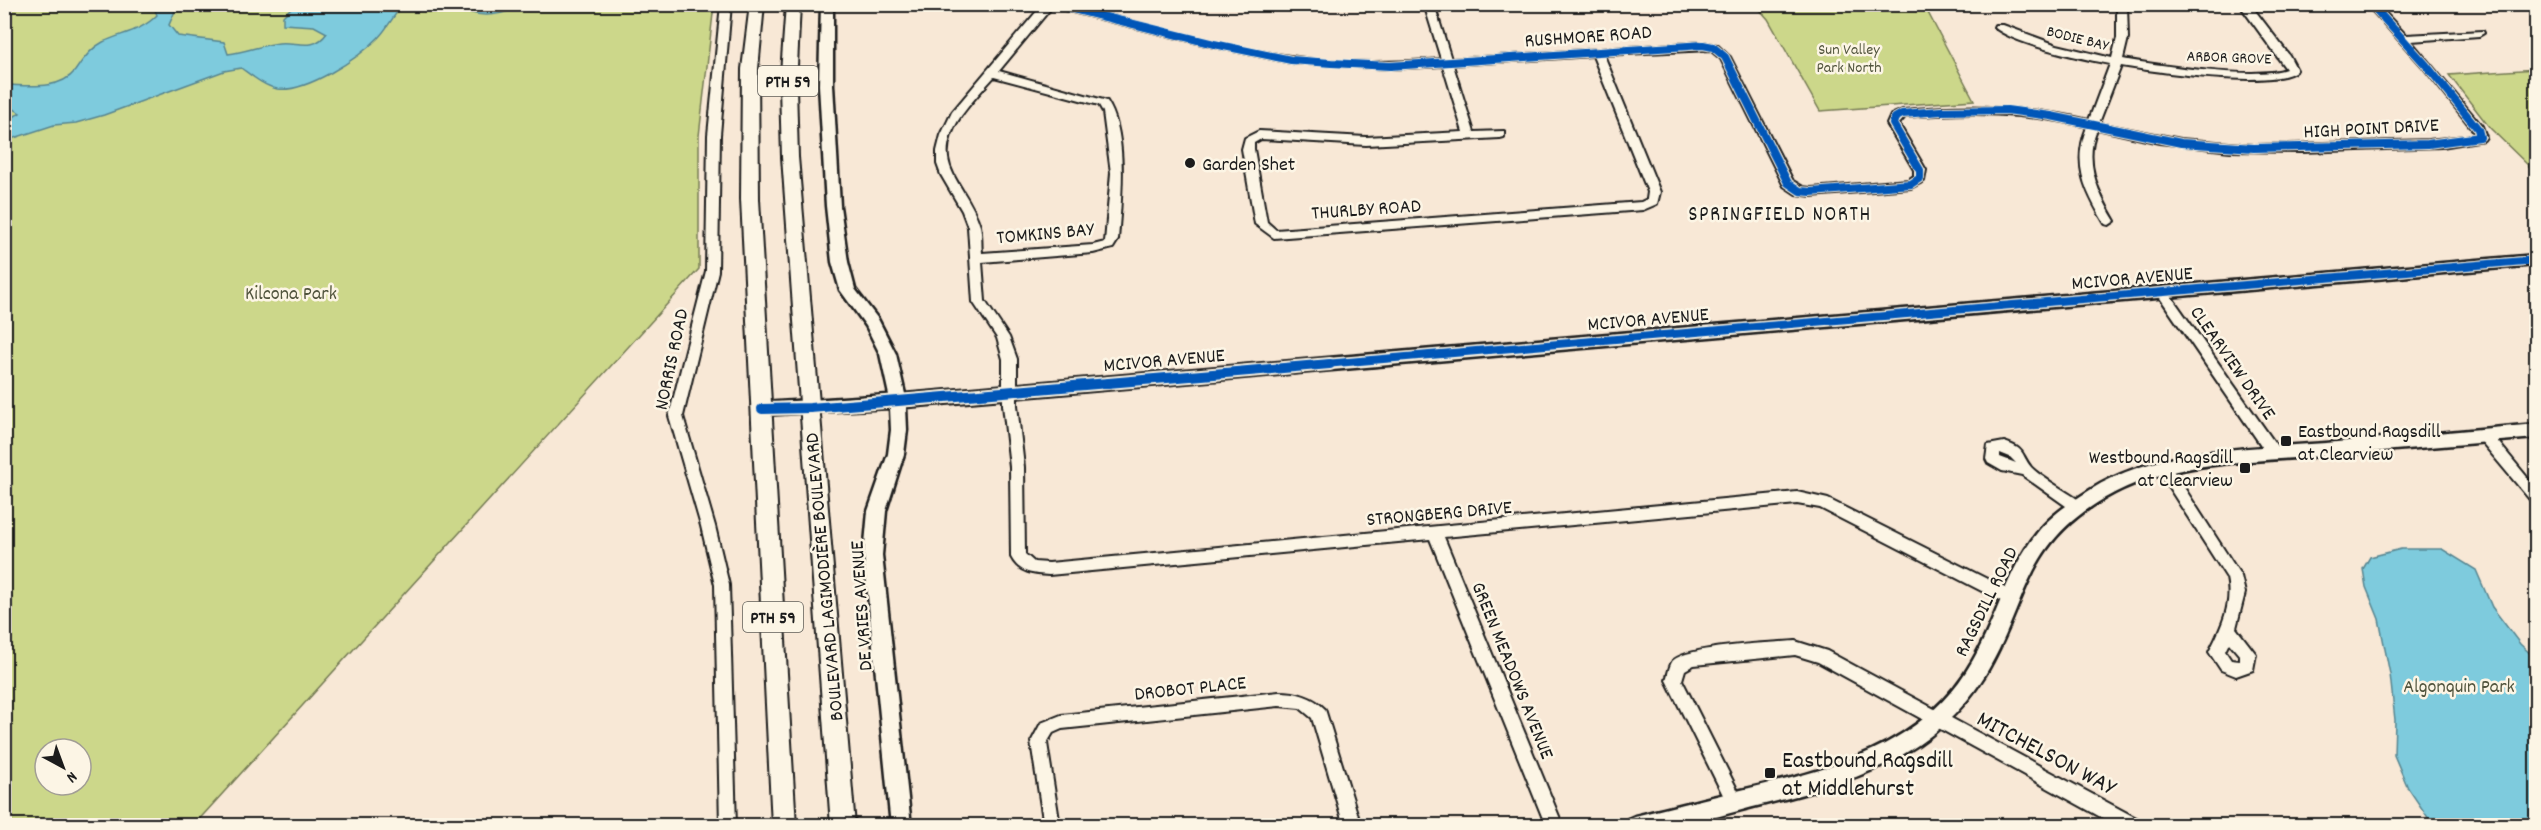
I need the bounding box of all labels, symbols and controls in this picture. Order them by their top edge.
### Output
street label: RUSHMORE ROAD [1524,20,1653,56]
street label: BODIE BAY [2044,21,2112,58]
park label: Sun Valley Park North [1816,39,1882,80]
street label: ARBOR GROVE [2186,46,2272,71]
road number: PTH 59 [758,66,818,96]
street label: HIGH POINT DRIVE [2303,112,2440,148]
place label: Garden Shet [1202,152,1295,180]
marker: Garden Shet [1183,156,1197,170]
street label: THURLBY ROAD [1311,193,1422,229]
district label: SPRINGFIELD NORTH [1688,201,1872,231]
street label: TOMKINS BAY [995,217,1096,253]
street label: MCIVOR AVENUE [2071,261,2194,299]
park label: Kilcona Park [245,281,337,309]
street label: CLEARVIEW DRIVE [2182,301,2281,427]
street label: MCIVOR AVENUE [1587,302,1710,340]
street label: NORRIS ROAD [649,306,697,413]
street label: MCIVOR AVENUE [1103,343,1226,381]
place label: Eastbound Ragsdill at Clearview [2298,419,2441,470]
street label: BOULEVARD LAGIMODIÈRE BOULEVARD [799,432,853,722]
marker: Eastbound Ragsdill at Clearview [2279,434,2293,448]
place label: Westbound Ragsdill at Clearview [2089,445,2233,496]
marker: Westbound Ragsdill at Clearview [2238,461,2252,475]
street label: STRONGBERG DRIVE [1365,495,1513,535]
street label: DE VRIES AVENUE [844,540,882,672]
street label: RAGSDILL ROAD [1949,542,2026,662]
street label: GREEN MEADOWS AVENUE [1463,578,1560,764]
road number: PTH 59 [743,602,803,632]
street label: DROBOT PLACE [1133,670,1248,710]
park label: Algonquin Park [2403,674,2515,702]
street label: MITCHELSON WAY [1970,704,2122,806]
north arrow [33,737,93,797]
place label: Eastbound Ragsdill at Middlehurst [1782,745,1953,807]
text: N [61,765,82,788]
marker: Eastbound Ragsdill at Middlehurst [1763,766,1777,780]

